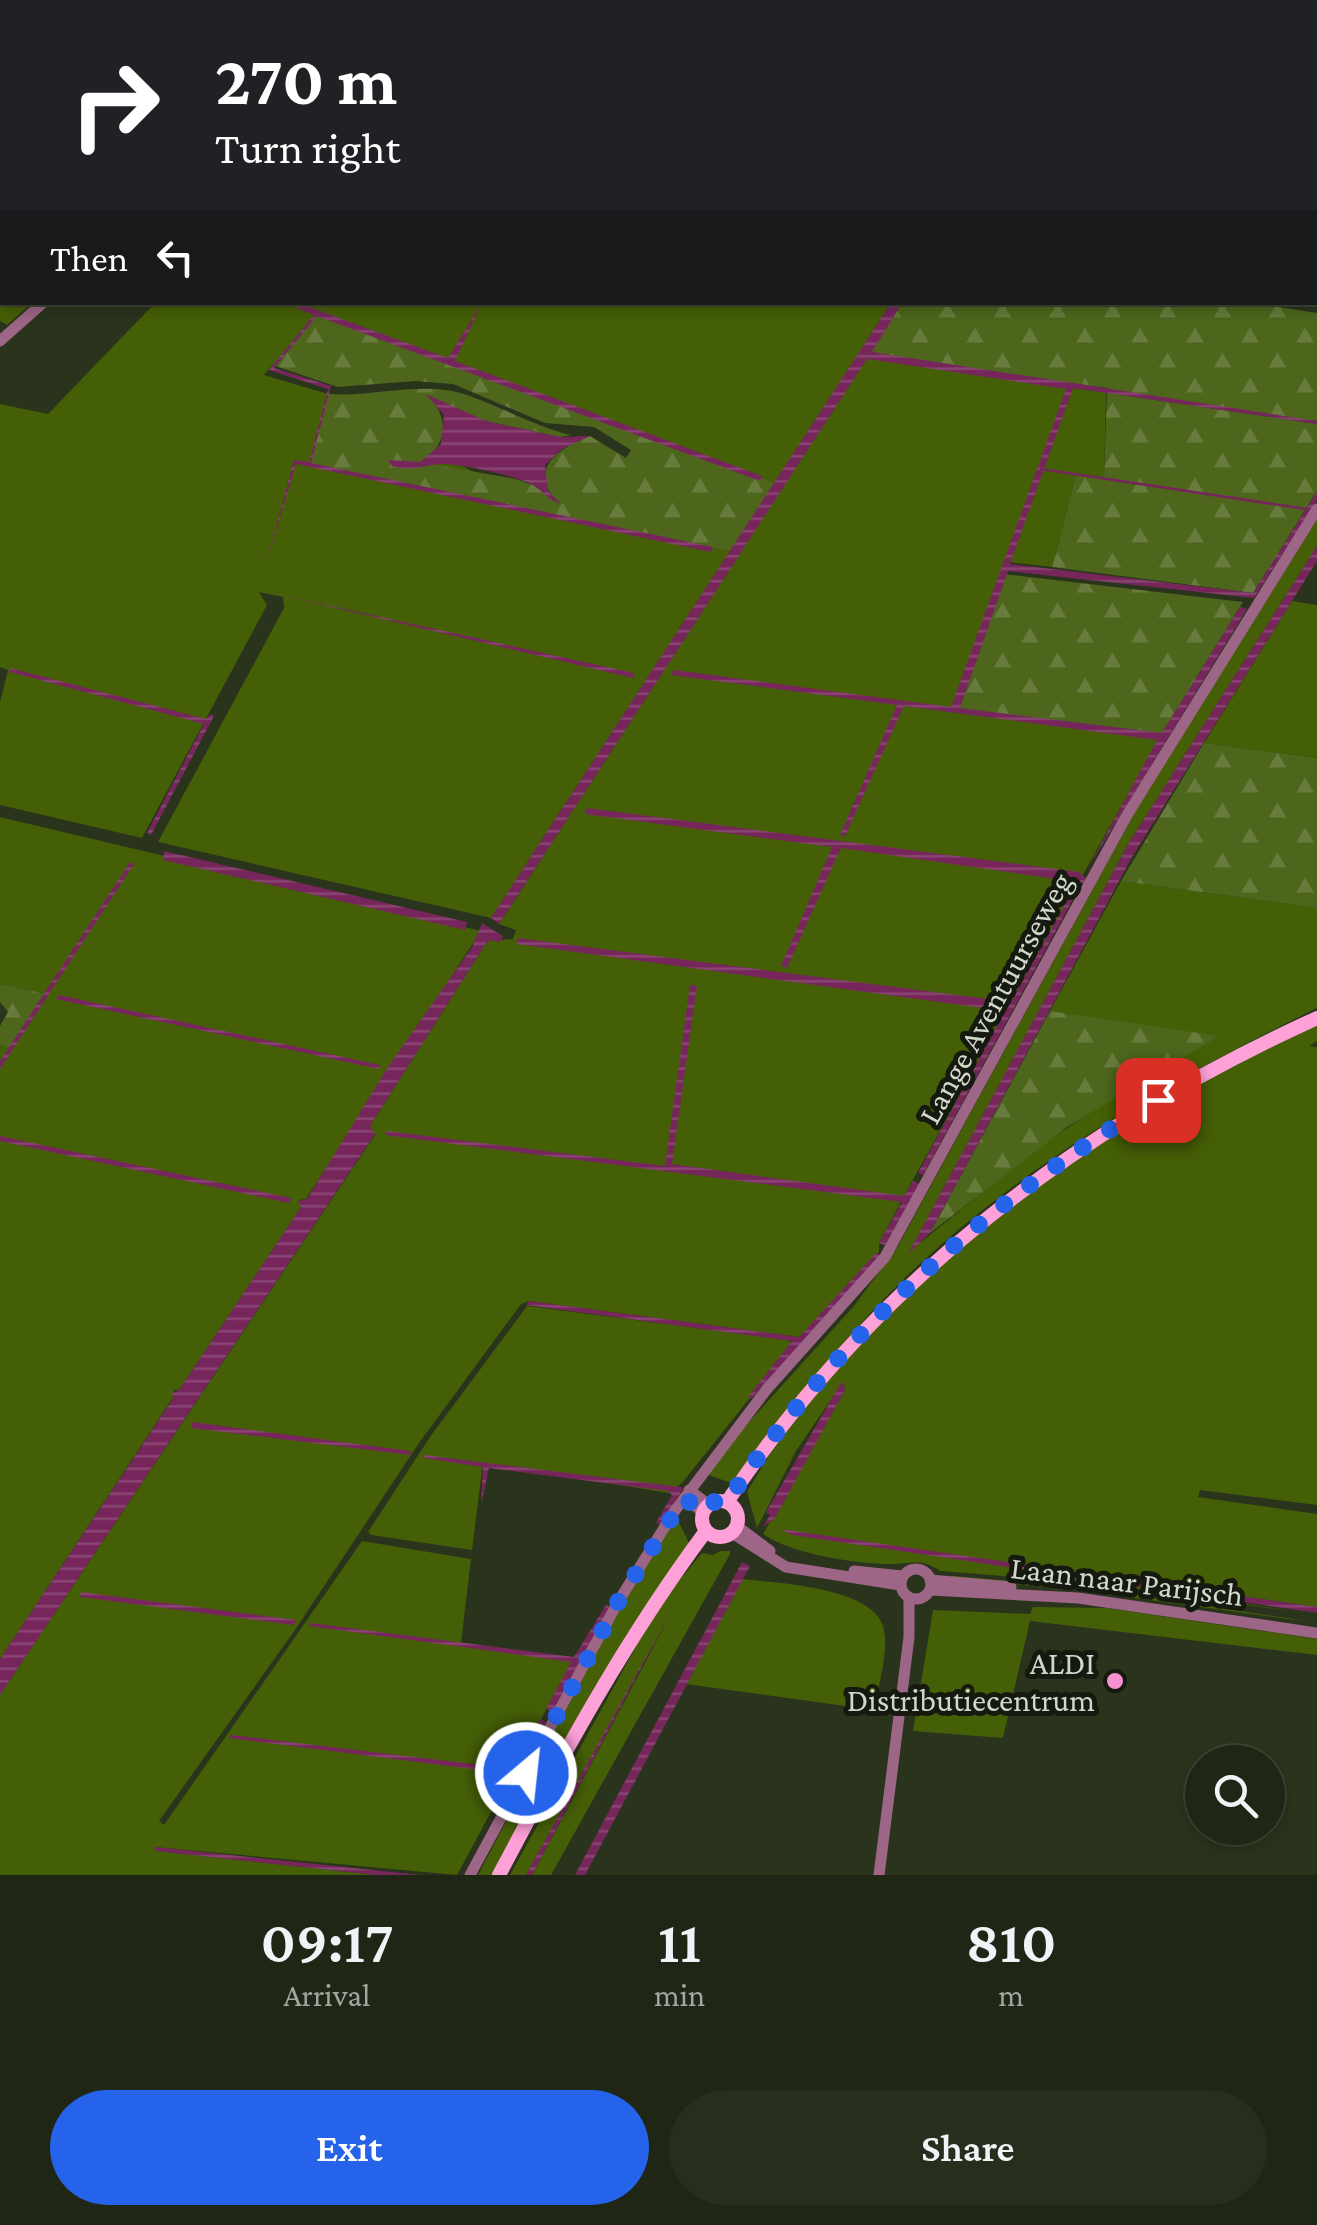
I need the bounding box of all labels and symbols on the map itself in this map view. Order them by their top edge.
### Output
street label: Lange Aventuurseweg [911,866,1079,1130]
pin [1116,1058,1201,1143]
street label: Laan naar Parijsch [1009,1549,1245,1613]
place label: ALDI Distributiecentrum [847,1645,1095,1718]
marker: ALDI Distributiecentrum [1104,1670,1126,1692]
position arrow [474,1721,578,1825]

